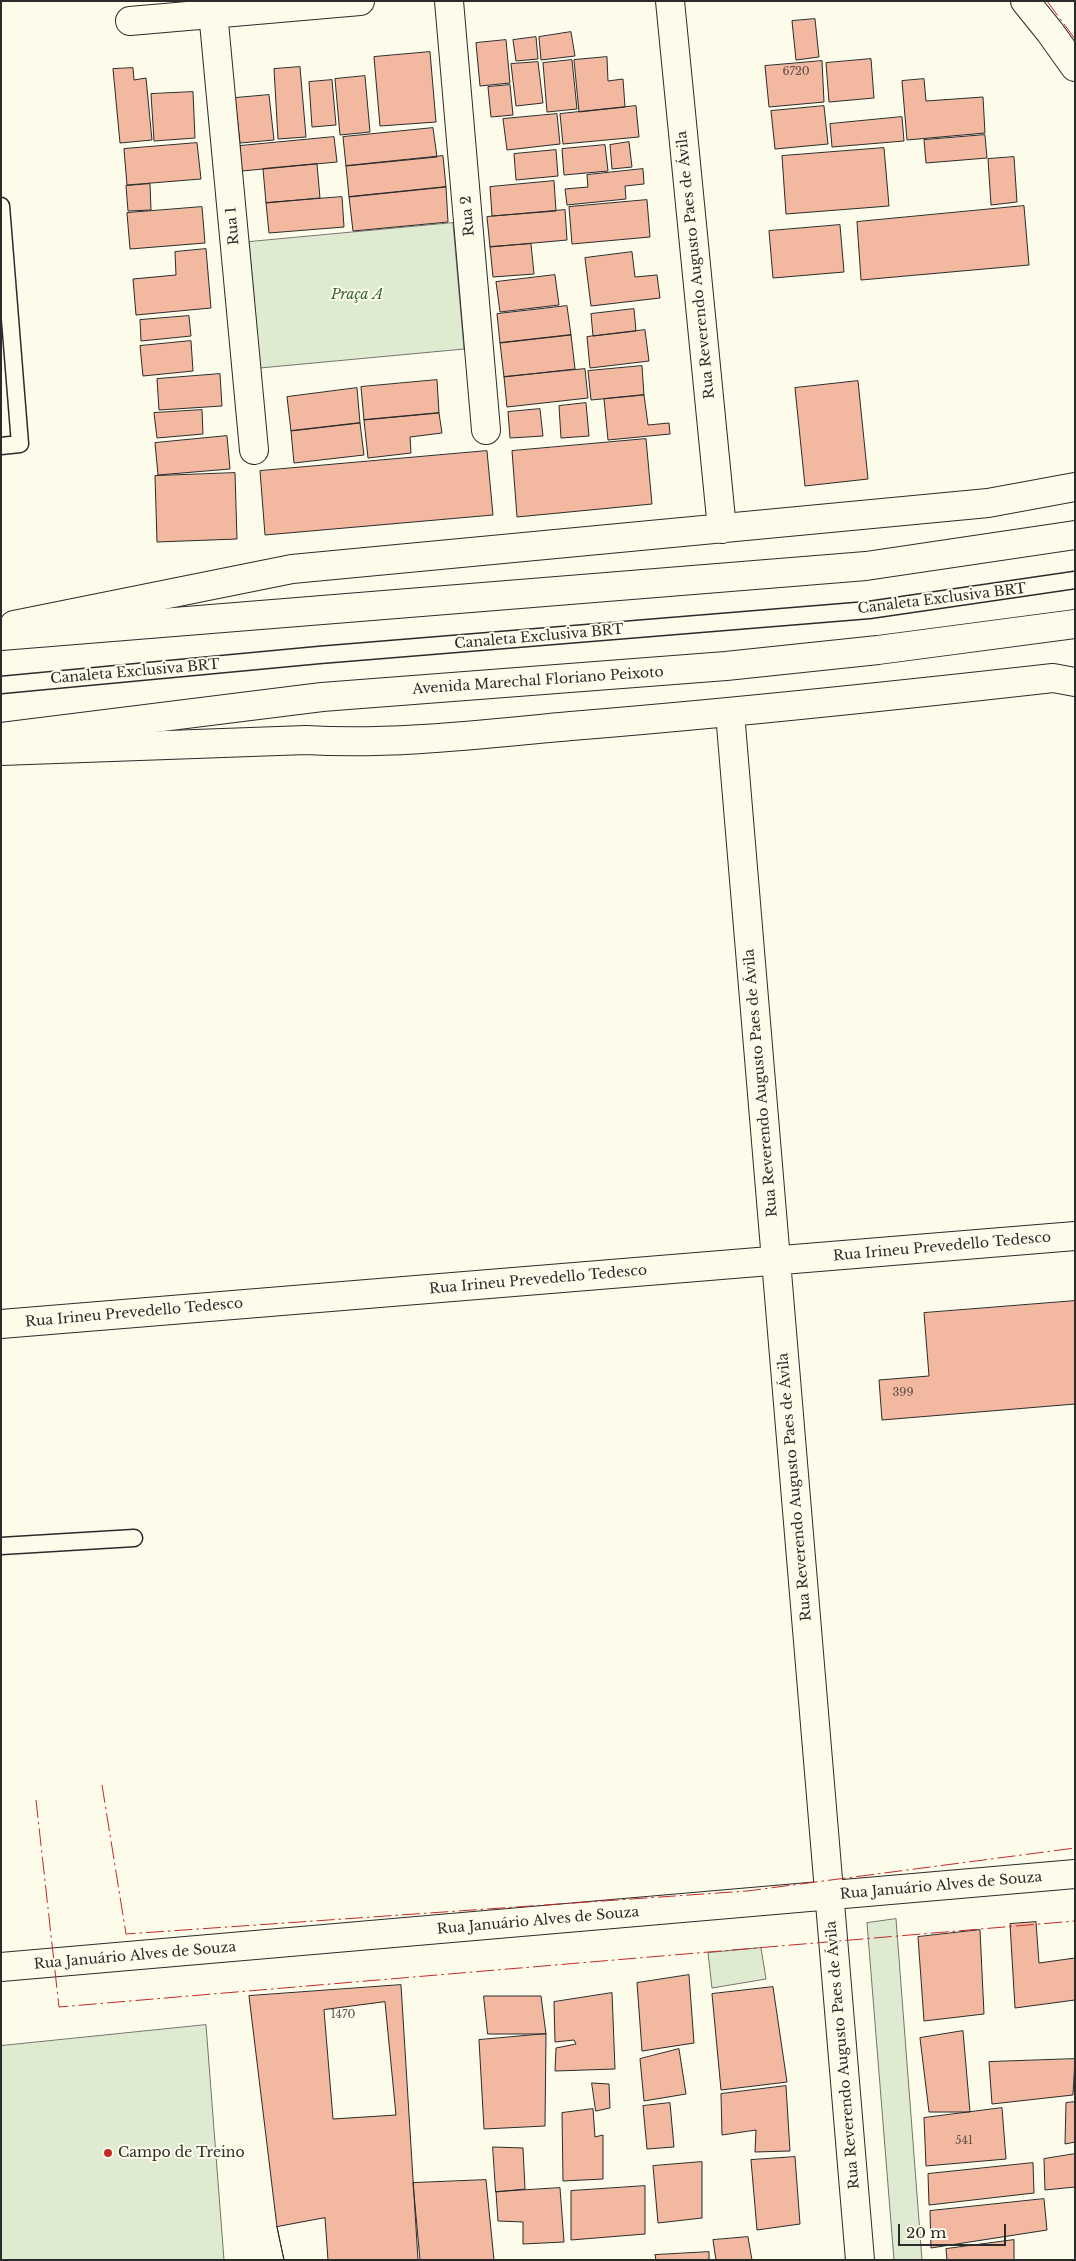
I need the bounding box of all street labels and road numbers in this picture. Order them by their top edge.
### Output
street label: Rua Reverendo Augusto Paes de Ávila [674,130,718,400]
street label: Rua 2 [458,195,478,237]
street label: Rua 1 [223,206,243,246]
street label: Canaleta Exclusiva BRT [857,580,1027,618]
street label: Canaleta Exclusiva BRT [454,621,624,653]
street label: Canaleta Exclusiva BRT [50,656,220,688]
street label: Avenida Marechal Floriano Peixoto [412,664,664,698]
street label: Rua Reverendo Augusto Paes de Ávila [741,948,781,1218]
street label: Rua Irineu Prevedello Tedesco [832,1229,1052,1265]
street label: Rua Irineu Prevedello Tedesco [428,1262,648,1298]
street label: Rua Irineu Prevedello Tedesco [24,1295,244,1331]
street label: Rua Reverendo Augusto Paes de Ávila [775,1352,815,1622]
street label: Rua Januário Alves de Souza [839,1869,1043,1903]
street label: Rua Januário Alves de Souza [436,1904,640,1938]
street label: Rua Reverendo Augusto Paes de Ávila [823,1920,863,2190]
street label: Rua Januário Alves de Souza [33,1939,237,1973]

